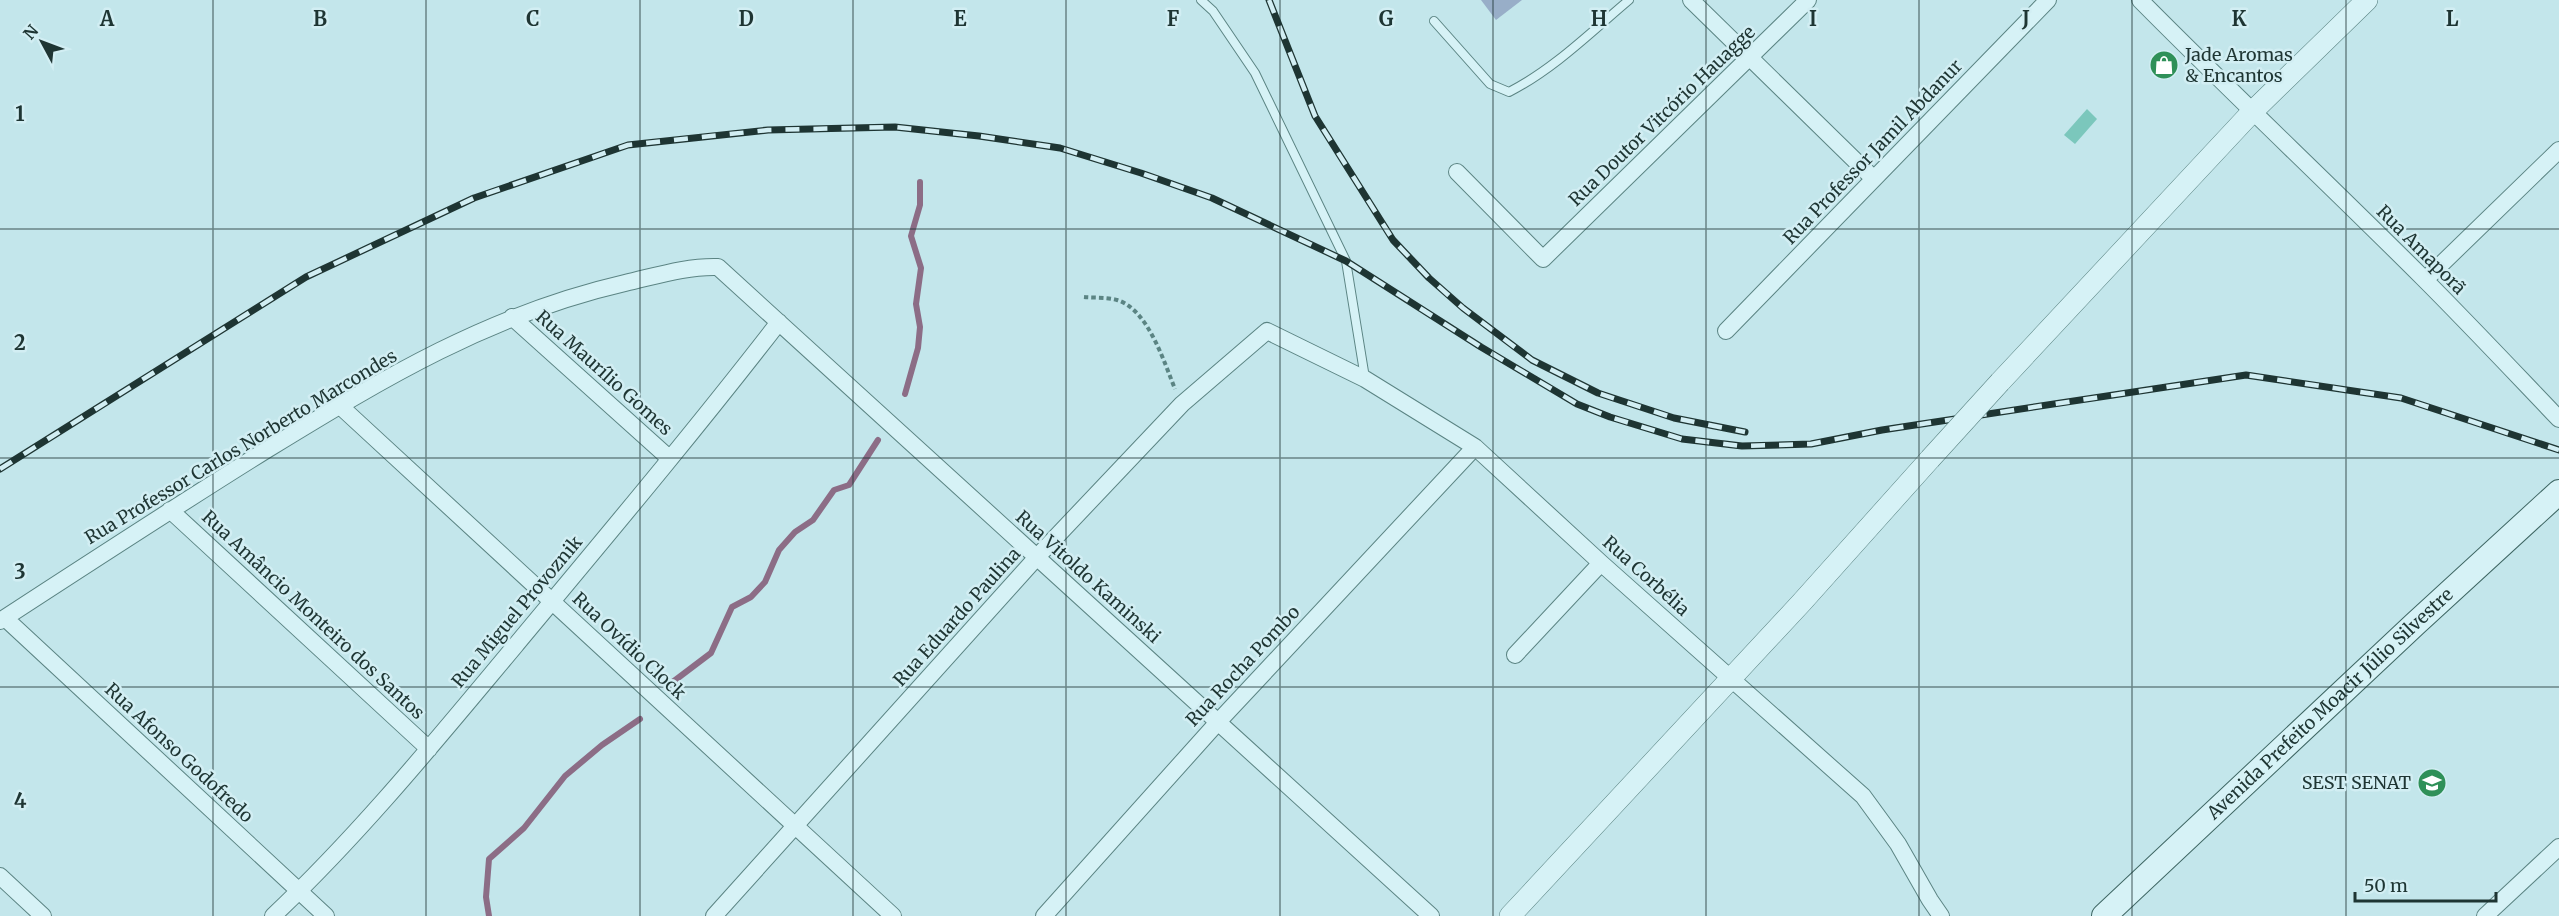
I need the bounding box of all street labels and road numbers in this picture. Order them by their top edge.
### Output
street label: Rua Doutor Vitcório Hauagge [1564,20,1760,211]
street label: Rua Professor Jamil Abdanur [1778,54,1967,249]
street label: Rua Amaporã [2372,200,2471,299]
street label: Rua Maurílio Gomes [531,305,678,440]
street label: Rua Professor Carlos Norberto Marcondes [81,344,401,549]
street label: Rua Amâncio Monteiro dos Santos [197,505,430,724]
street label: Rua Vitoldo Kaminski [1011,505,1166,648]
street label: Rua Miguel Provoznik [446,531,587,692]
street label: Rua Corbélia [1598,531,1695,621]
street label: Rua Eduardo Paulina [888,542,1025,691]
street label: Avenida Prefeito Moacir Júlio Silvestre [2201,583,2458,825]
street label: Rua Ovídio Clock [568,587,691,705]
street label: Rua Rocha Pombo [1181,601,1304,731]
street label: Rua Afonso Godofredo [100,678,258,827]

